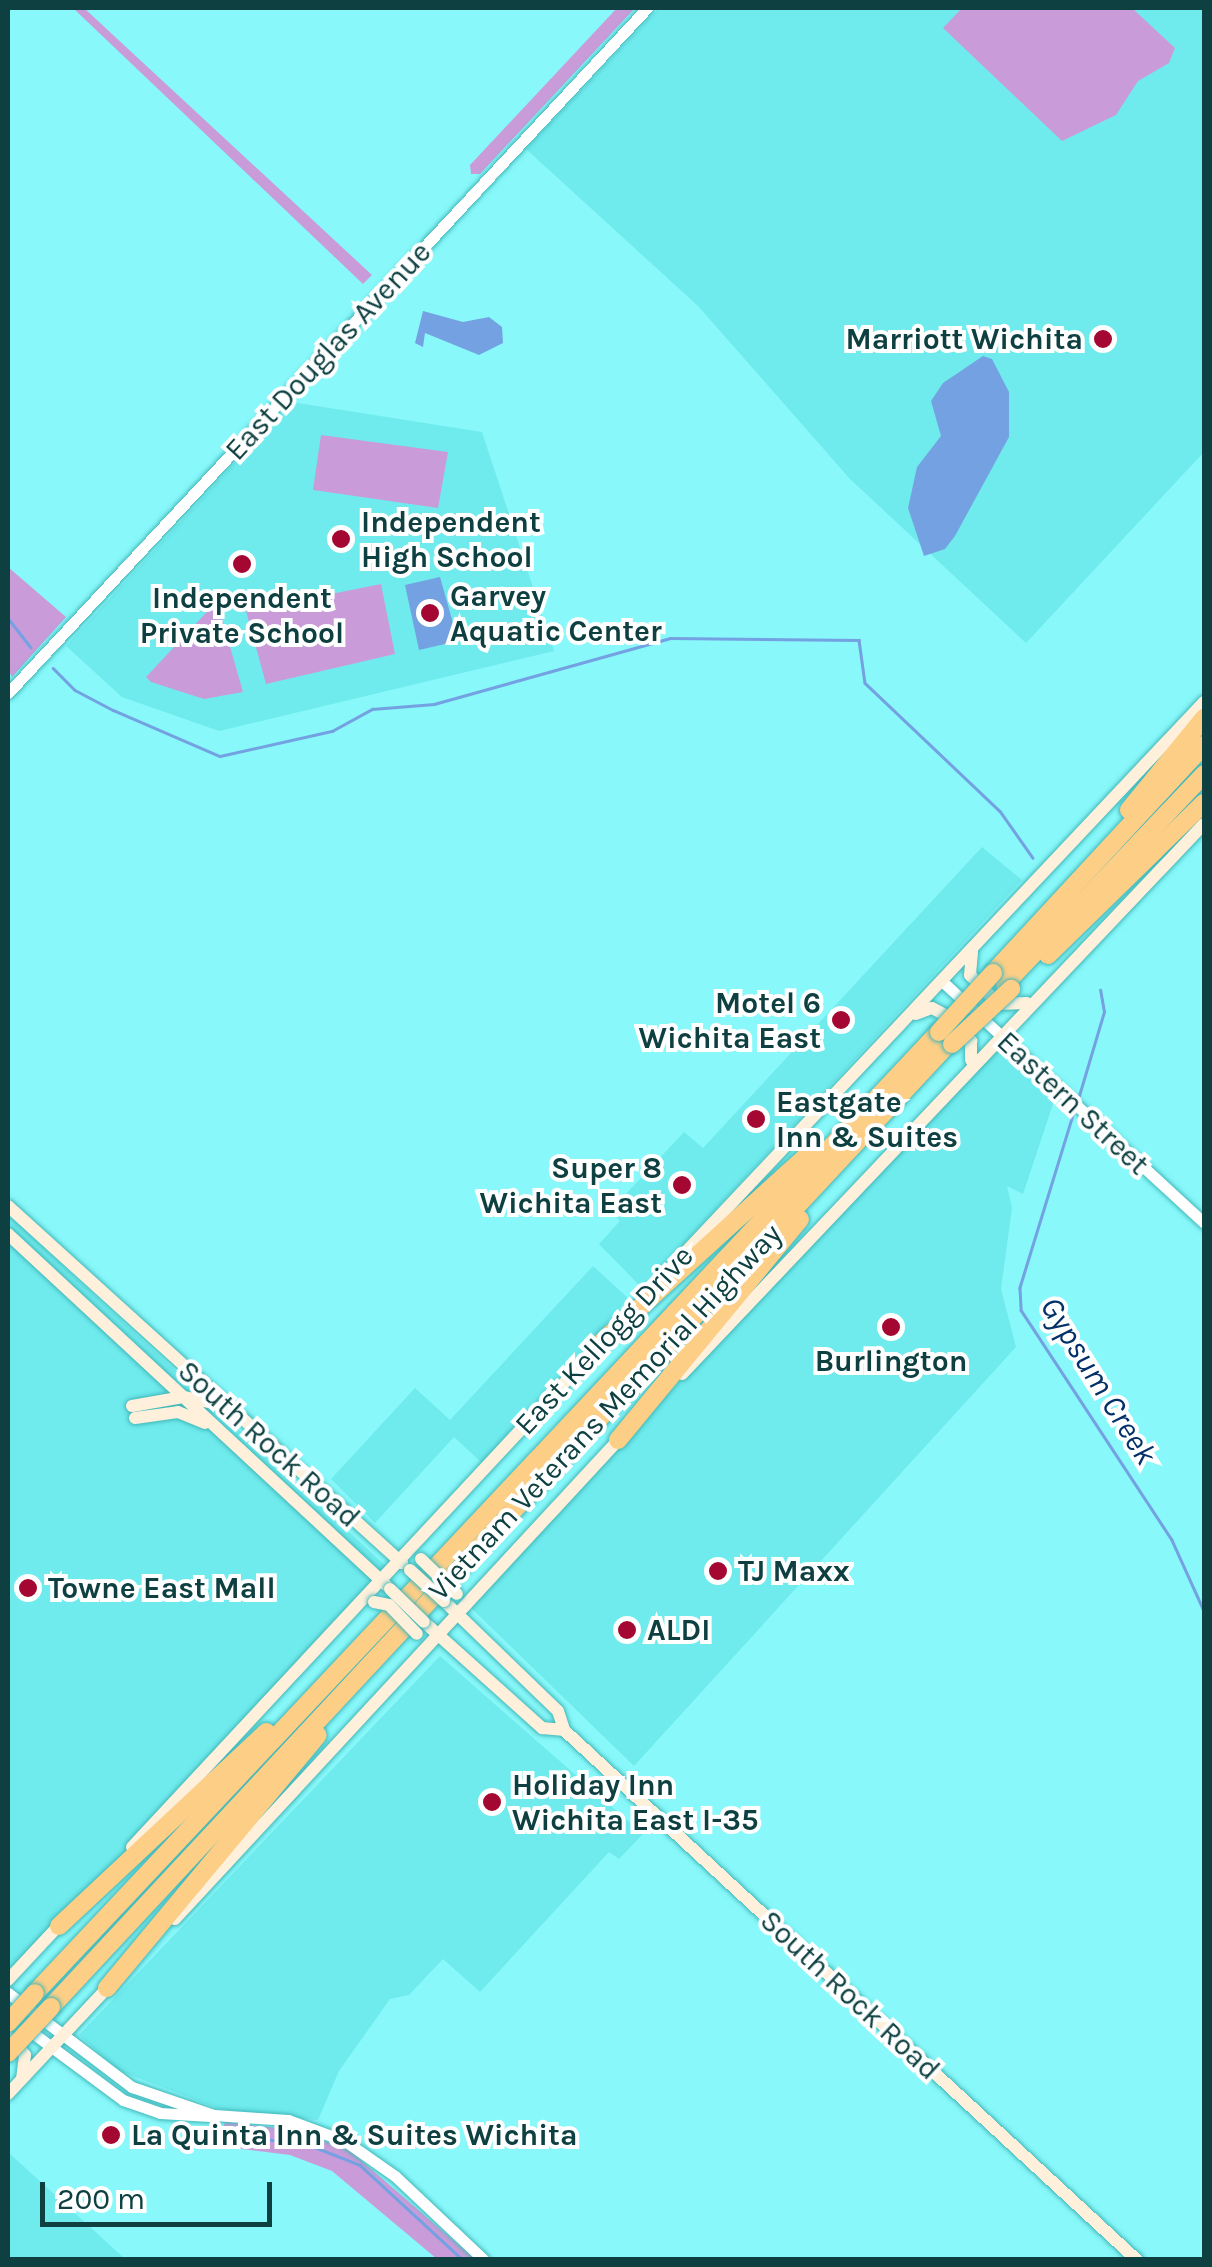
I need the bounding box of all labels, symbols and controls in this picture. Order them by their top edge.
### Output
street label: East Douglas Avenue [218,234,438,468]
place label: Marriott Wichita [846,321,1083,357]
marker: Marriott Wichita [1092,328,1114,350]
place label: Independent High School [361,504,541,574]
marker: Independent High School [330,528,352,550]
marker: Independent Private School [231,553,253,575]
place label: Garvey Aquatic Center [450,578,662,648]
place label: Independent Private School [140,580,344,650]
marker: Garvey Aquatic Center [419,602,441,624]
place label: Motel 6 Wichita East [639,985,821,1056]
marker: Motel 6 Wichita East [830,1009,852,1031]
street label: Eastern Street [990,1024,1156,1182]
place label: Eastgate Inn & Suites [776,1084,958,1154]
marker: Eastgate Inn & Suites [745,1108,767,1130]
place label: Super 8 Wichita East [480,1150,662,1220]
marker: Super 8 Wichita East [671,1174,693,1196]
street label: Vietnam Veterans Memorial Highway [421,1216,789,1608]
street label: East Kellogg Drive [507,1238,701,1442]
water label: Gypsum Creek [1031,1290,1165,1472]
marker: Burlington [880,1316,902,1338]
place label: Burlington [815,1343,967,1379]
street label: South Rock Road [171,1353,367,1535]
place label: TJ Maxx [738,1553,850,1589]
marker: TJ Maxx [707,1560,729,1582]
place label: Towne East Mall [48,1570,276,1606]
marker: Towne East Mall [17,1577,39,1599]
place label: ALDI [647,1612,710,1648]
marker: ALDI [616,1619,638,1641]
place label: Holiday Inn Wichita East I-35 [512,1767,758,1838]
marker: Holiday Inn Wichita East I-35 [481,1791,503,1813]
street label: South Rock Road [753,1903,947,2087]
place label: La Quinta Inn & Suites Wichita [131,2117,577,2153]
marker: La Quinta Inn & Suites Wichita [100,2124,122,2146]
scale bar [45,2162,278,2224]
text: 200 m [57,2181,145,2217]

